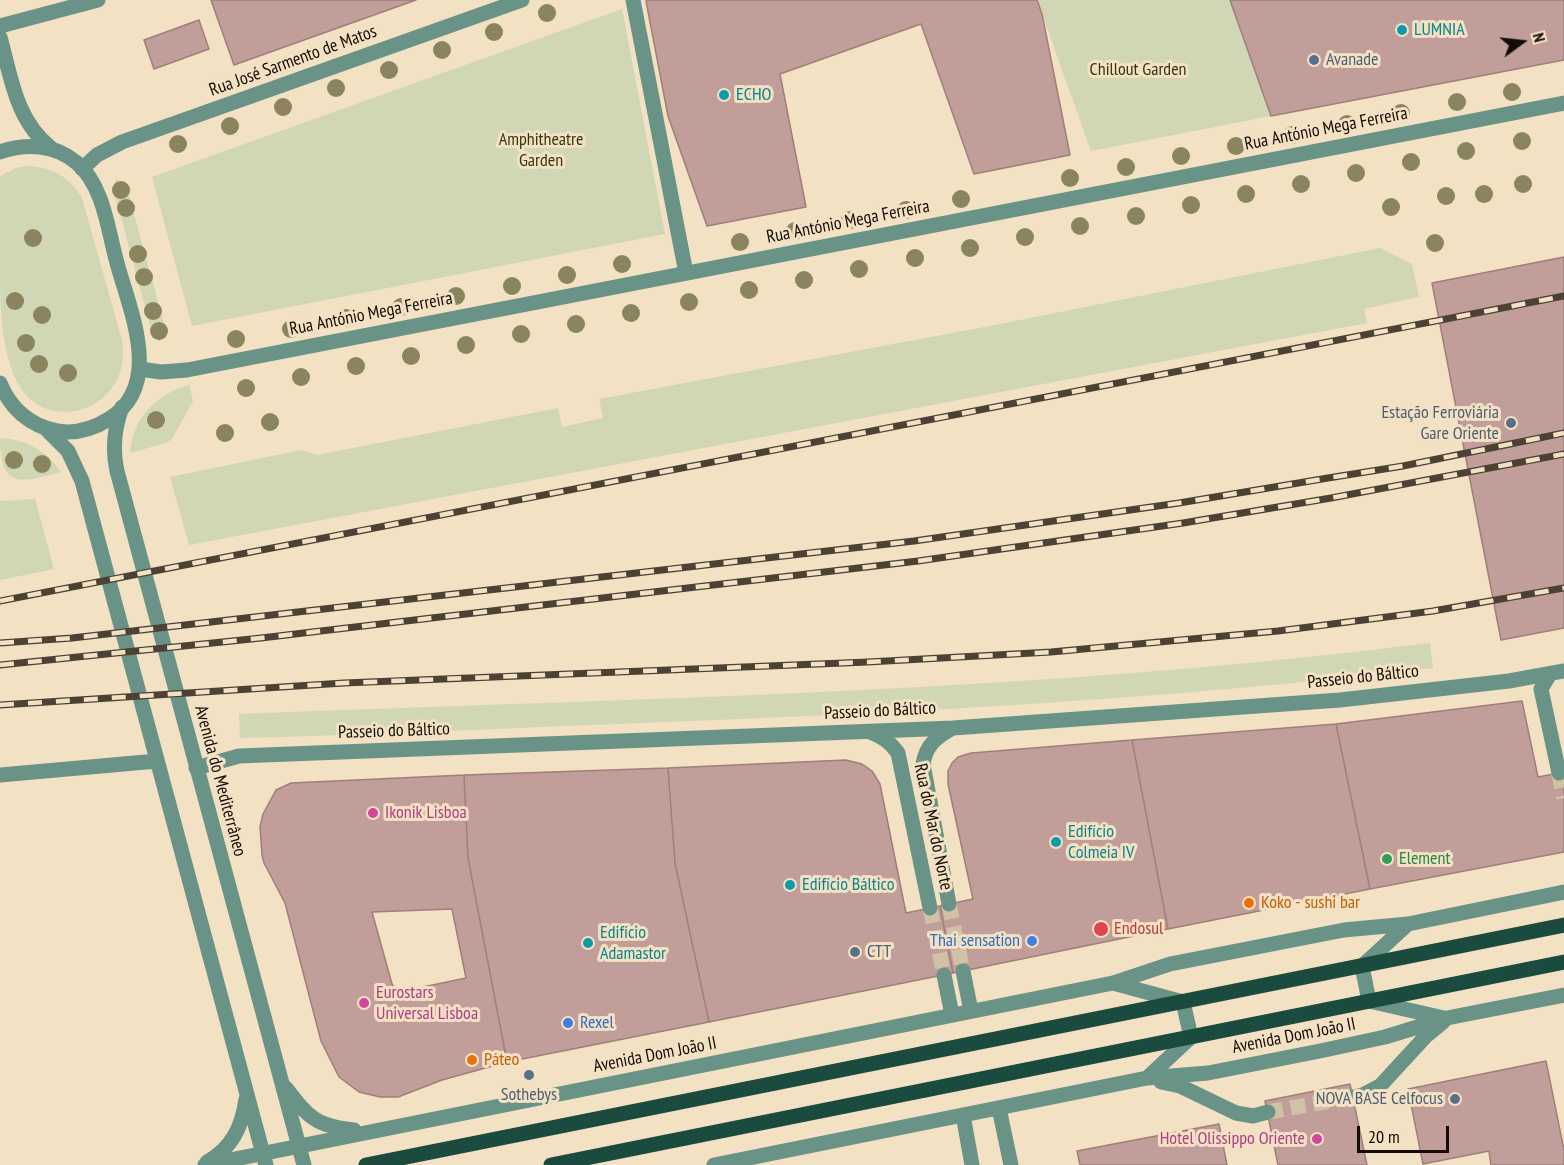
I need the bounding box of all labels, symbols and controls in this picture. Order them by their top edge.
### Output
north arrow [1492,12,1552,72]
place label: LUMNIA [1414,19,1465,41]
street label: Rua José Sarmento de Matos [206,21,380,101]
marker: LUMNIA [1395,23,1409,37]
text: N [1529,31,1550,44]
place label: Avanade [1326,49,1378,71]
marker: Avanade [1307,53,1321,67]
park label: Chillout Garden [1090,59,1186,81]
place label: ECHO [736,84,771,106]
marker: ECHO [717,88,731,102]
street label: Rua António Mega Ferreira [1243,103,1409,155]
park label: Amphitheatre Garden [499,129,583,172]
street label: Rua António Mega Ferreira [765,196,931,248]
street label: Rua António Mega Ferreira [288,288,454,340]
place label: Estação Ferroviária Gare Oriente [1381,402,1499,444]
marker: Estação Ferroviária Gare Oriente [1504,416,1518,430]
street label: Passeio do Báltico [1306,660,1420,694]
street label: Passeio do Báltico [824,697,936,725]
street label: Avenida do Mediterrâneo [189,703,251,859]
street label: Passeio do Báltico [338,718,450,744]
street label: Rua do Mar do Norte [909,762,957,892]
place label: Ikonik Lisboa [385,802,467,824]
marker: Ikonik Lisboa [366,806,380,820]
place label: Edifício Colmeia IV [1068,821,1134,864]
marker: Edifício Colmeia IV [1049,835,1063,849]
place label: Element [1399,848,1450,870]
marker: Element [1380,852,1394,866]
place label: Edifício Báltico [802,874,894,896]
marker: Edifício Báltico [783,878,797,892]
place label: Koko - sushi bar [1261,892,1360,914]
marker: Koko - sushi bar [1242,896,1256,910]
place label: Endosul [1114,918,1163,940]
marker: Endosul [1092,920,1110,938]
place label: Edifício Adamastor [600,922,666,964]
place label: Thai sensation [930,930,1020,952]
marker: Thai sensation [1025,934,1039,948]
marker: Edifício Adamastor [581,936,595,950]
place label: CTT [867,941,891,963]
marker: CTT [848,945,862,959]
place label: Eurostars Universal Lisboa [376,982,478,1024]
marker: Eurostars Universal Lisboa [357,996,371,1010]
place label: Rexel [580,1012,614,1034]
street label: Avenida Dom João II [1231,1013,1357,1059]
marker: Rexel [561,1016,575,1030]
street label: Avenida Dom João II [592,1032,718,1078]
place label: Páteo [484,1049,519,1071]
marker: Páteo [465,1053,479,1067]
marker: Sothebys [522,1068,536,1082]
place label: Sothebys [501,1084,557,1106]
place label: NOVA BASE Celfocus [1316,1088,1443,1110]
marker: NOVA BASE Celfocus [1448,1092,1462,1106]
scale bar [1360,1114,1452,1152]
text: 20 m [1368,1125,1400,1148]
place label: Hotel Olissippo Oriente [1160,1128,1305,1150]
marker: Hotel Olissippo Oriente [1310,1132,1324,1146]

